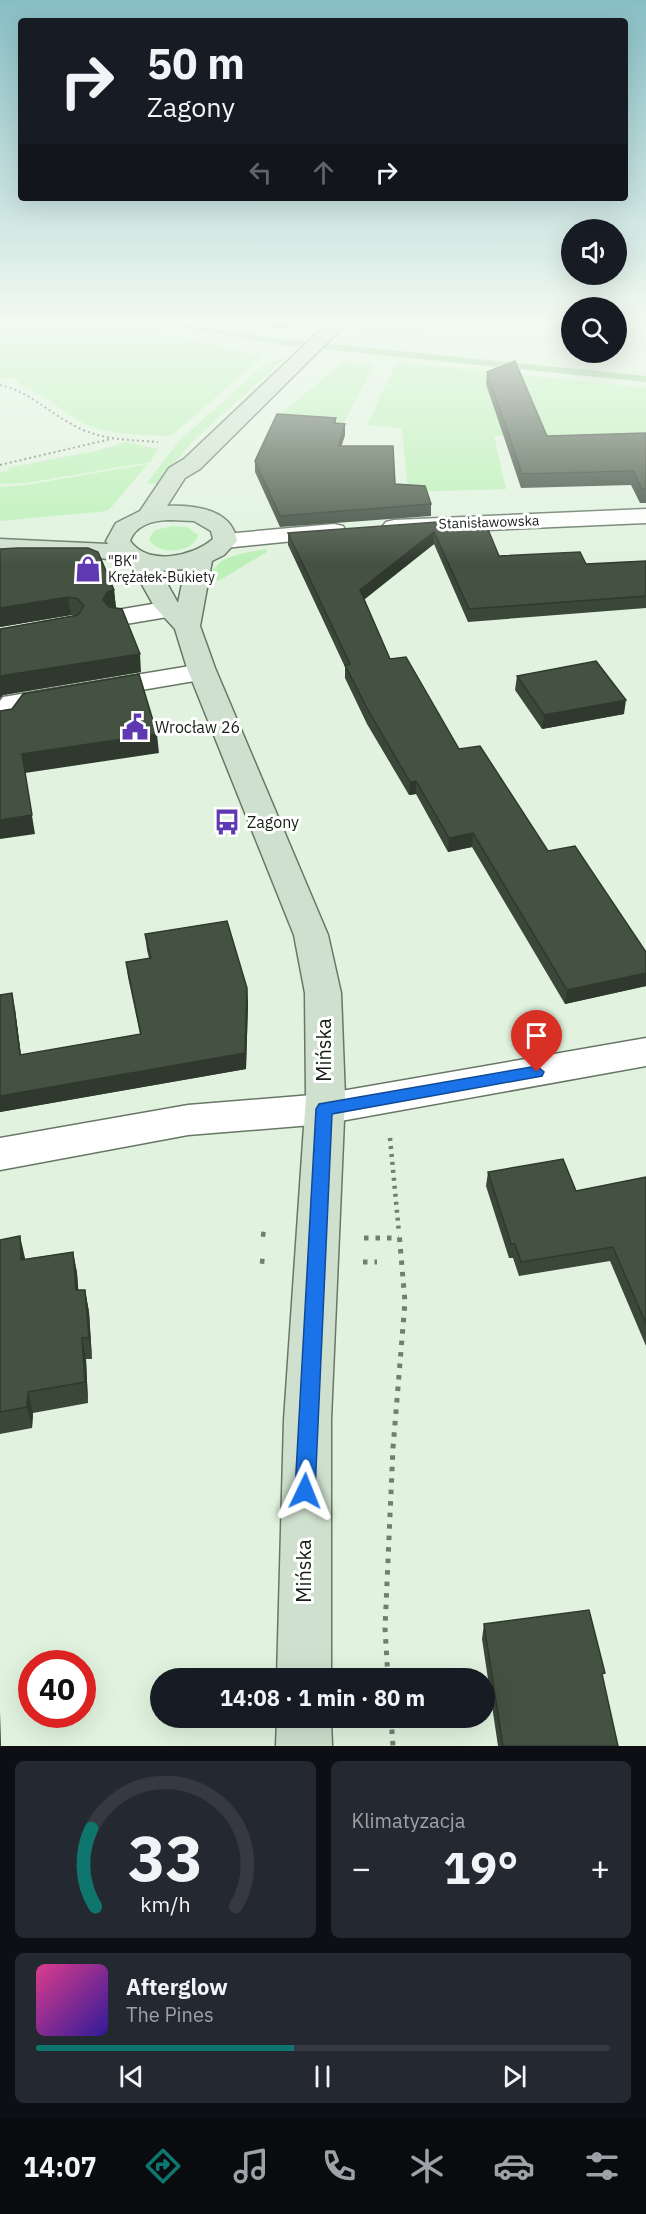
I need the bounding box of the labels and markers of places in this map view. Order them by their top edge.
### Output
place label: "BK" Krężałek-Bukiety [108,552,215,586]
shop icon: "BK" Krężałek-Bukiety [73,554,103,584]
public building icon: Wrocław 26 [120,712,150,742]
place label: Wrocław 26 [155,717,240,737]
bus stop icon: Zagony [212,807,242,837]
place label: Zagony [247,812,299,832]
pin [511,1010,562,1072]

